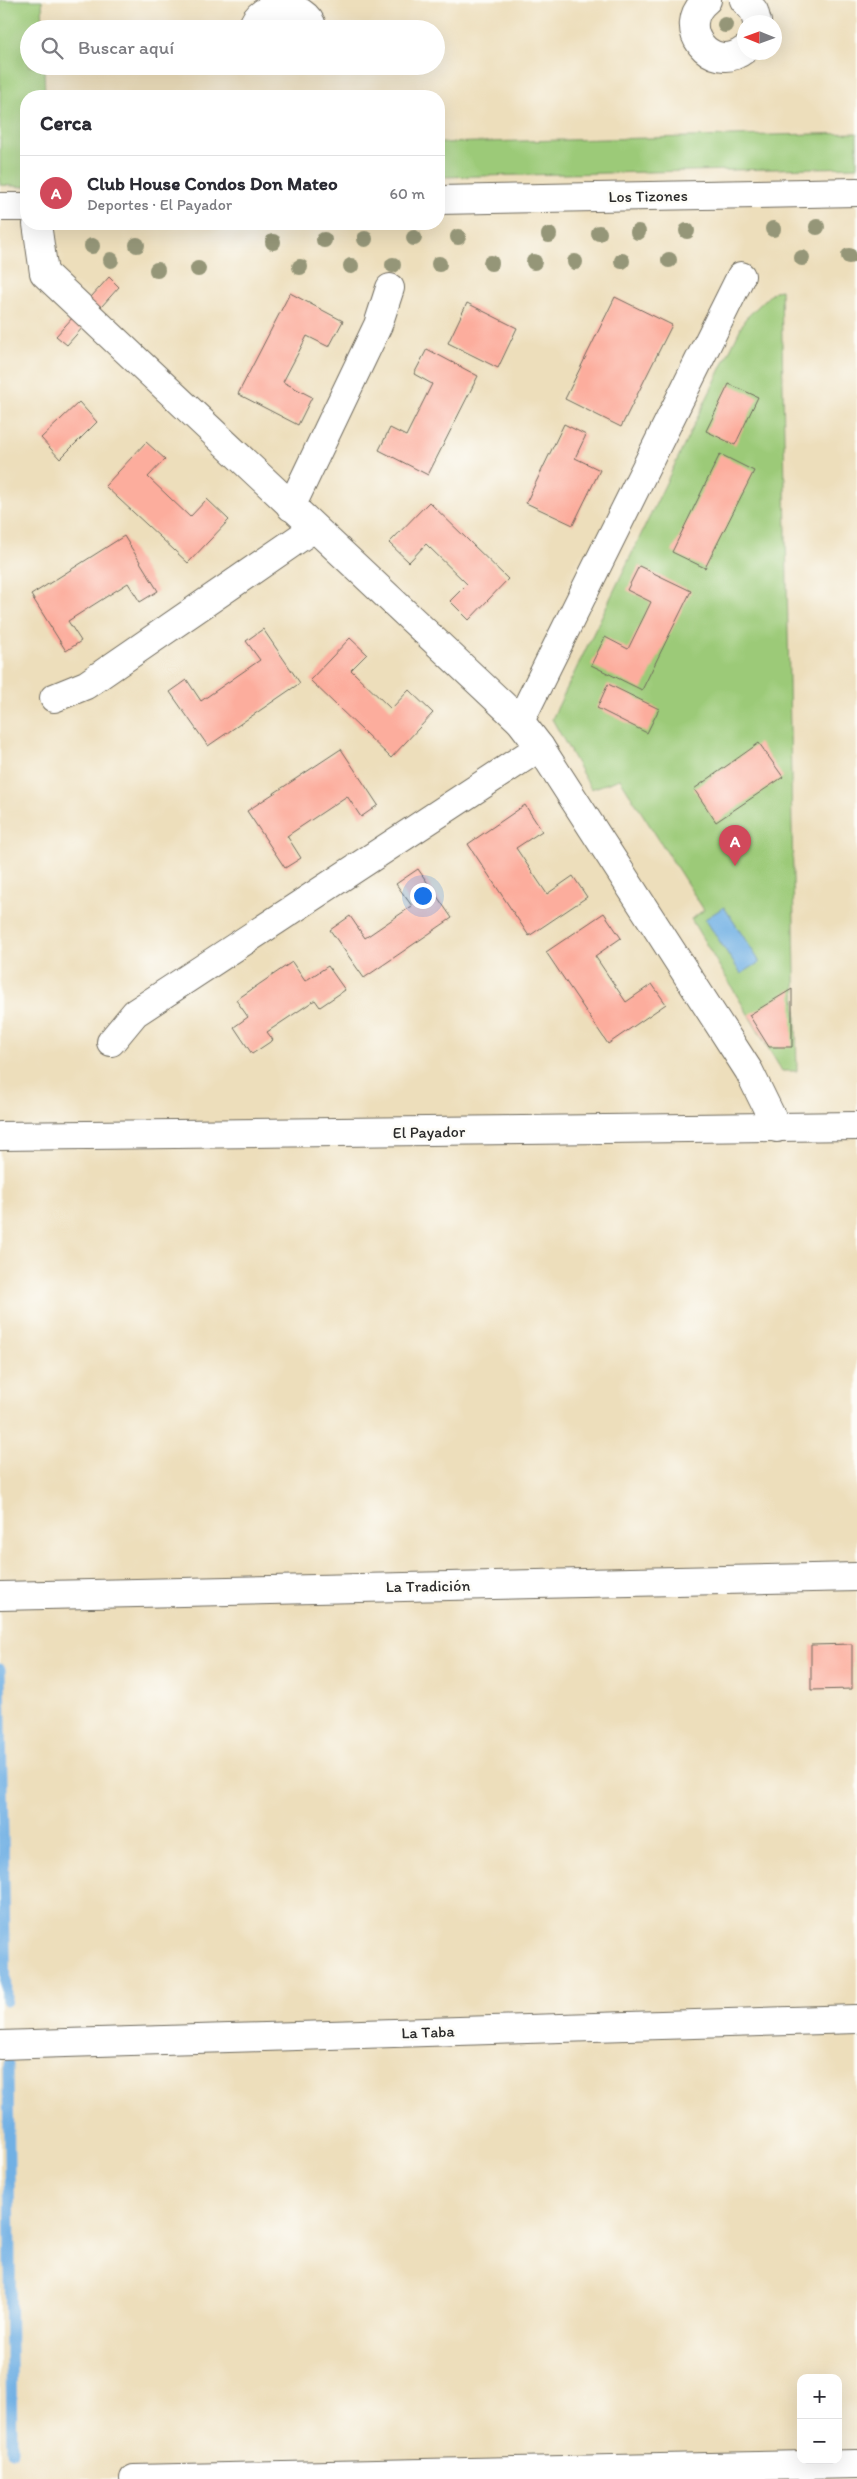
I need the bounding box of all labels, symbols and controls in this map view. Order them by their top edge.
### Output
north arrow [737,15,782,60]
search box [20,20,445,75]
icon: search [38,34,66,62]
text: Buscar aquí [78,36,174,59]
text: Cerca [40,110,92,135]
text: Club House Condos Don Mateo [87,172,338,195]
text: A [51,184,61,203]
text: 60 m [390,184,425,203]
street label: Los Tizones [608,186,688,206]
text: Deportes · El Payador [87,195,232,214]
pin: A [719,825,751,866]
your location [410,883,436,909]
street label: El Payador [393,1122,466,1142]
street label: La Tradición [385,1576,471,1596]
street label: La Taba [401,2022,456,2042]
map controls [797,2374,842,2464]
button: + [797,2374,842,2419]
button: − [797,2419,842,2464]

